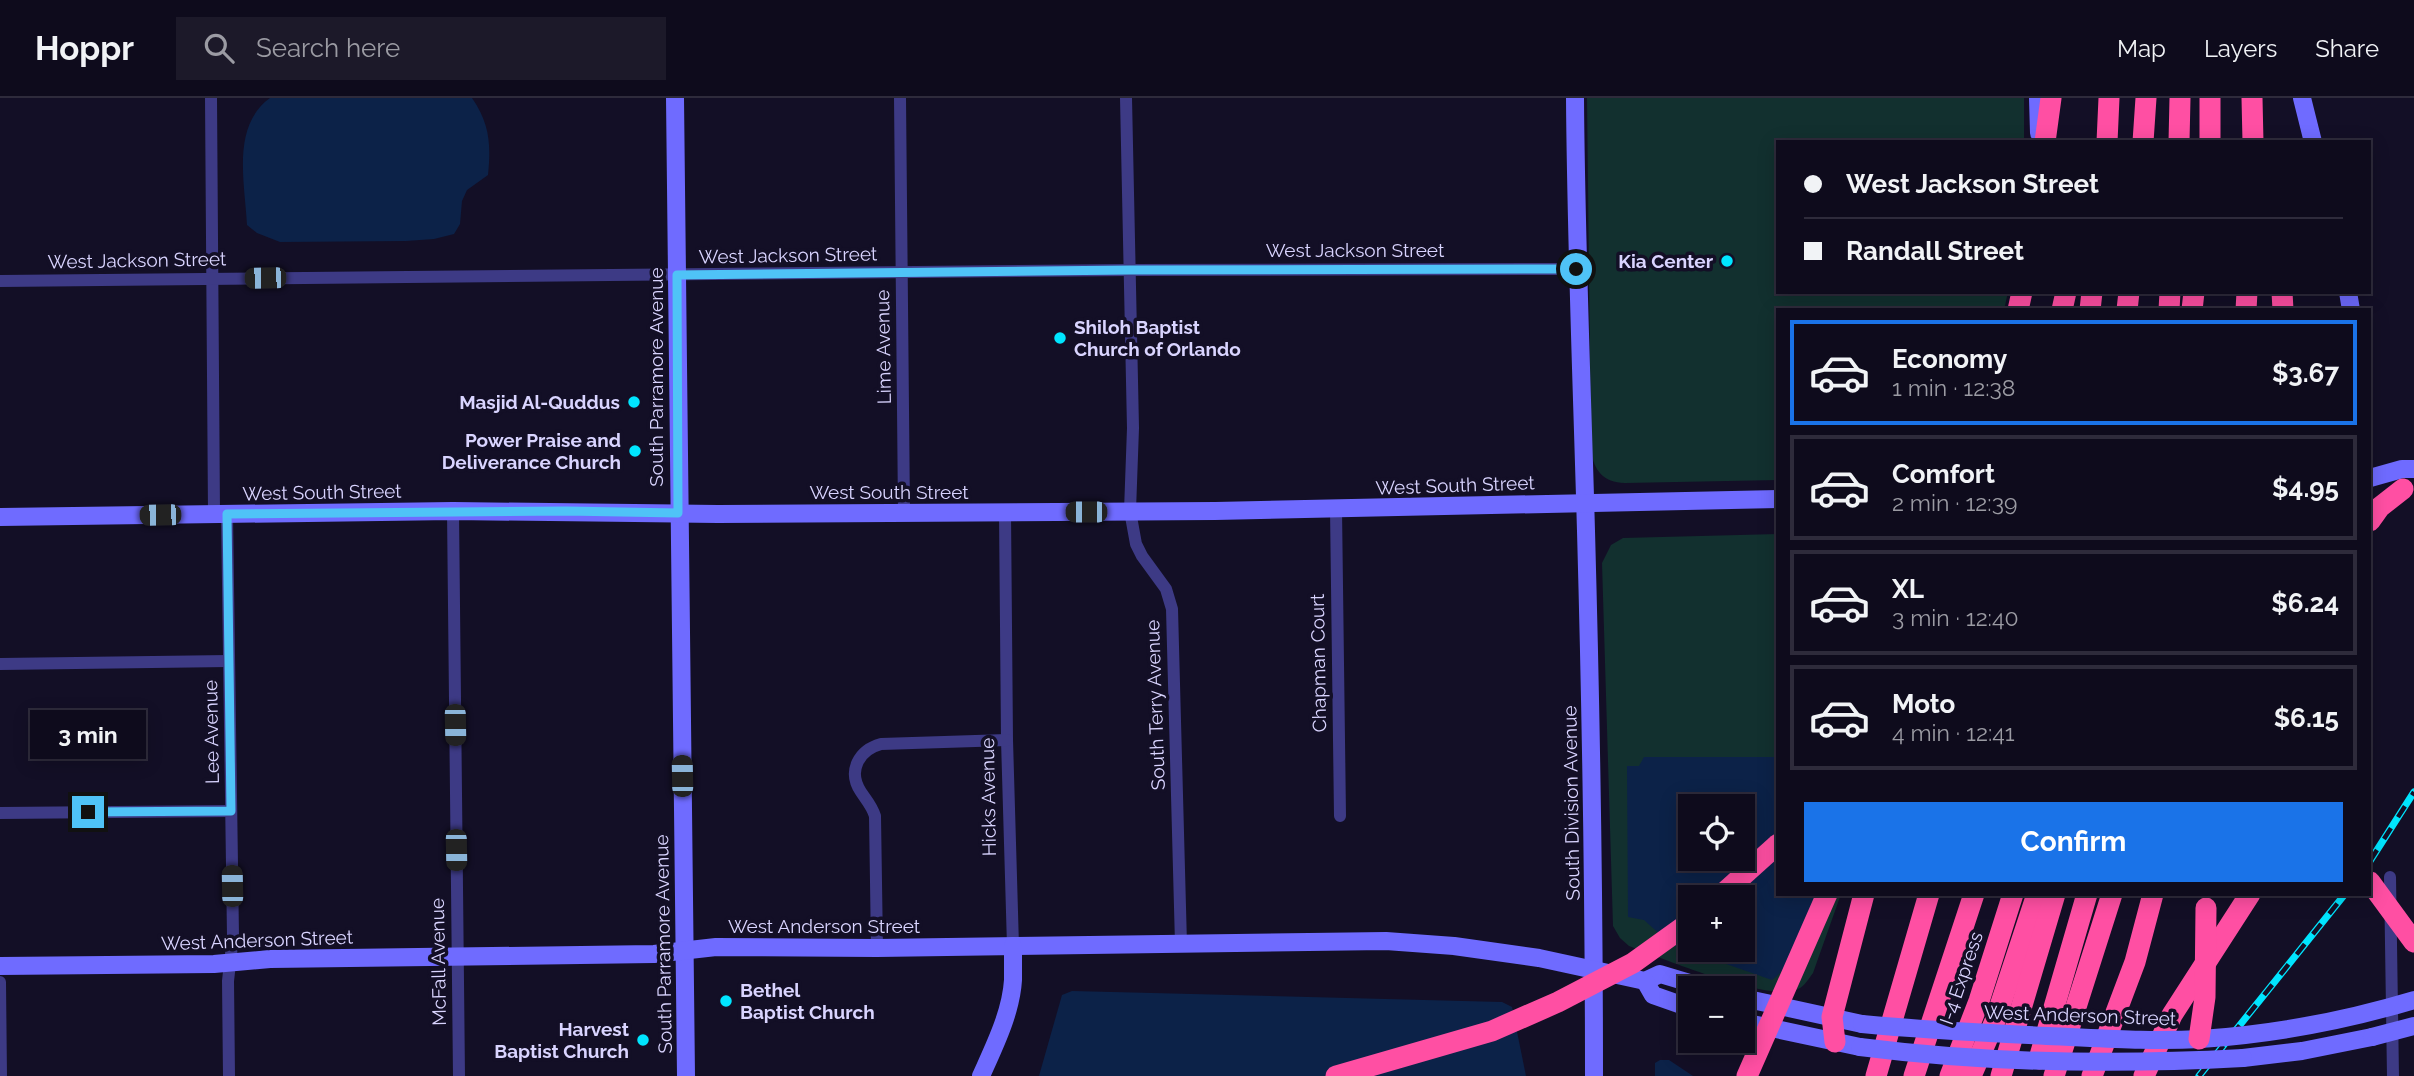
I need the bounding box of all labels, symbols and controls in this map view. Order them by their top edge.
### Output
search box [176,17,666,80]
text: Hoppr [35,29,134,68]
icon: search [200,29,238,67]
text: Search here [256,33,400,63]
text: Map [2117,34,2166,63]
text: Layers [2204,34,2277,63]
text: Share [2315,34,2379,63]
text: West Jackson Street [1846,169,2099,199]
text: Randall Street [1846,236,2024,266]
street label: West Jackson Street [1266,239,1445,261]
street label: West Jackson Street [699,242,878,268]
street label: West Jackson Street [48,247,227,273]
place label: Kia Center [1618,250,1714,272]
route start [1560,253,1592,285]
marker: Kia Center [1719,253,1735,269]
car [244,267,287,289]
street label: South Parramore Avenue [645,267,667,487]
street label: Lime Avenue [871,289,895,405]
place label: Shiloh Baptist Church of Orlando [1074,316,1241,360]
marker: Shiloh Baptist Church of Orlando [1052,330,1068,346]
icon: car [1808,341,1871,404]
text: Economy [1892,344,2007,374]
text: $3.67 [2272,358,2339,388]
text: 1 min · 12:38 [1892,374,2015,401]
place label: Masjid Al-Quddus [459,391,620,413]
marker: Masjid Al-Quddus [626,394,642,410]
place label: Power Praise and Deliverance Church [442,429,621,473]
marker: Power Praise and Deliverance Church [627,443,643,459]
icon: car [1808,456,1871,519]
text: Comfort [1892,459,1995,489]
street label: West South Street [1375,471,1536,499]
text: $4.95 [2272,473,2339,503]
street label: West South Street [242,480,402,504]
street label: West South Street [809,481,969,503]
text: 2 min · 12:39 [1892,489,2017,516]
car [1066,502,1108,523]
car [139,504,182,526]
icon: car [1808,571,1871,634]
text: XL [1892,574,1924,604]
text: $6.24 [2271,588,2339,618]
street label: Chapman Court [1306,593,1330,732]
text: 3 min · 12:40 [1892,604,2019,631]
street label: South Terry Avenue [1141,619,1169,791]
street label: Lee Avenue [199,680,223,784]
icon: car [1808,686,1871,749]
text: Moto [1892,689,1955,719]
text: $6.15 [2274,703,2339,733]
car [445,704,466,746]
street label: South Division Avenue [1558,705,1584,901]
callout: 3 min [30,710,146,760]
text: 4 min · 12:41 [1892,719,2015,746]
text: 3 min [58,721,118,748]
street label: Hicks Avenue [976,737,1000,857]
car [672,755,693,797]
map controls [1678,794,1755,1053]
button: locate [1678,794,1755,871]
route end [72,796,104,828]
button: Confirm [1804,802,2343,882]
car [446,829,467,871]
street label: South Parramore Avenue [650,834,676,1054]
car [222,865,243,907]
button: + [1678,885,1755,962]
street label: McFall Avenue [426,898,450,1026]
street label: West Anderson Street [728,915,921,937]
street label: West Anderson Street [161,926,354,954]
street label: I-4 Express [1935,929,1987,1027]
button: − [1678,976,1755,1053]
place label: Bethel Baptist Church [740,979,875,1023]
marker: Bethel Baptist Church [718,993,734,1009]
street label: West Anderson Street [1984,1001,2177,1029]
place label: Harvest Baptist Church [494,1018,630,1062]
marker: Harvest Baptist Church [635,1032,651,1048]

